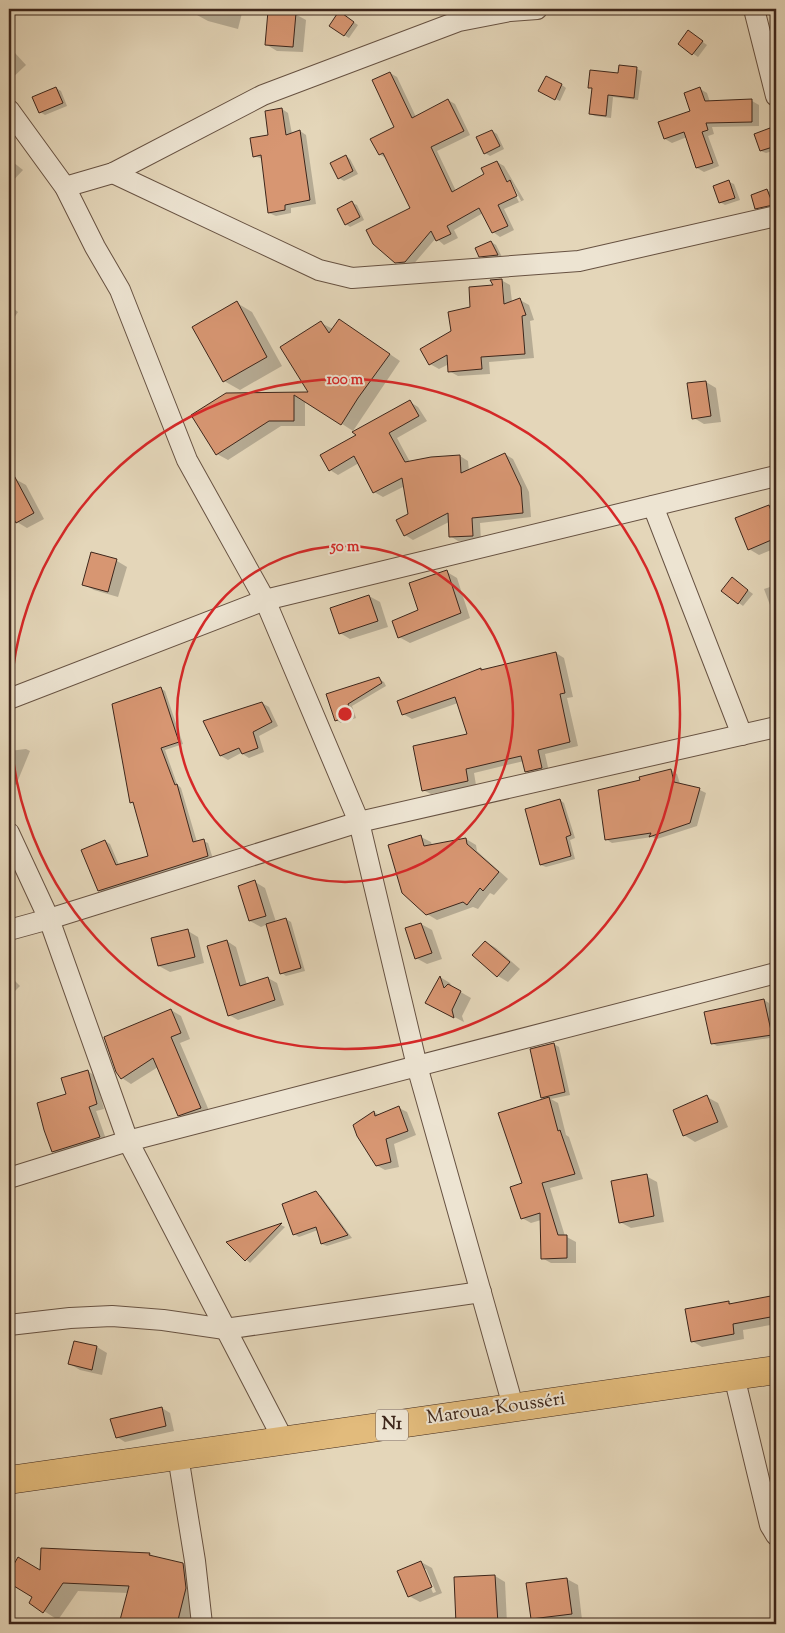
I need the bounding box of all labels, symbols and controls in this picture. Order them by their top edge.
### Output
text: 100 m [327,370,364,391]
text: 50 m [330,537,360,558]
centre of rings [336,705,354,723]
street label: Maroua-Kousséri [425,1386,567,1432]
road number: N1 [376,1410,408,1440]

